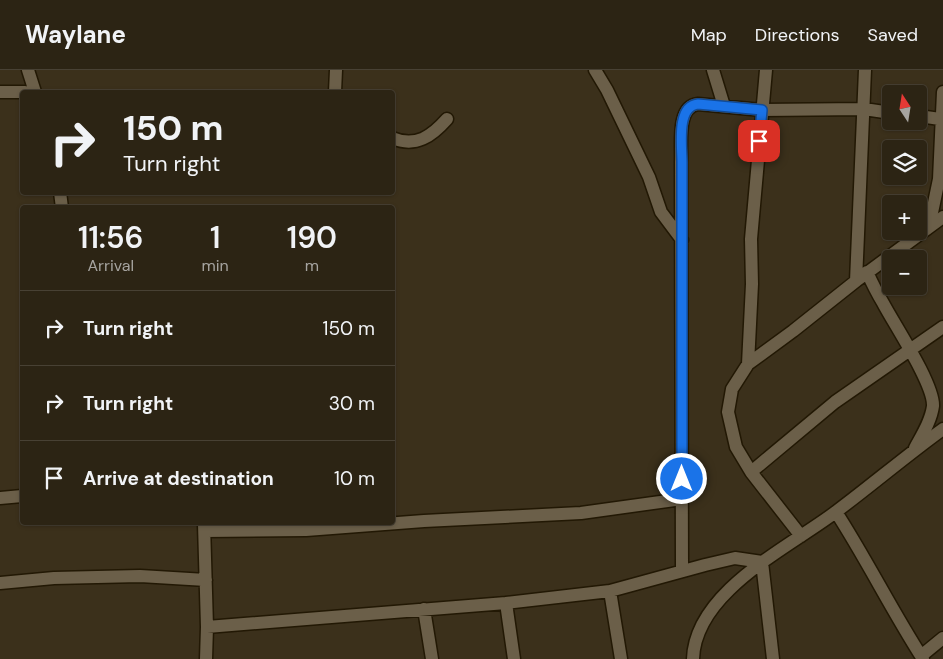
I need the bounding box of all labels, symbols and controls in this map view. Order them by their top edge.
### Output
text: Waylane [25,19,126,50]
text: Map [691,23,727,47]
text: Directions [755,23,840,47]
text: Saved [868,23,918,47]
north arrow [882,85,928,130]
map controls [882,85,927,295]
text: 150 m [123,105,223,151]
icon: right [40,110,105,175]
pin [738,120,780,162]
icon: arrive [745,127,773,155]
button: layers [882,140,927,185]
text: Turn right [123,149,220,178]
button: + [882,195,927,240]
text: 11:56 [78,218,144,257]
text: 1 [210,218,220,257]
text: 190 [287,218,337,257]
button: − [882,250,927,295]
text: Arrival [87,255,134,276]
text: min [201,255,229,276]
text: m [305,255,319,276]
icon: right [40,314,68,342]
text: Turn right [83,316,173,341]
text: 150 m [323,316,375,341]
icon: right [40,389,68,417]
text: Turn right [83,391,173,416]
text: 30 m [329,391,375,416]
position arrow [655,452,707,504]
icon: arrive [40,464,68,492]
text: Arrive at destination [83,466,274,491]
text: 10 m [334,466,375,491]

